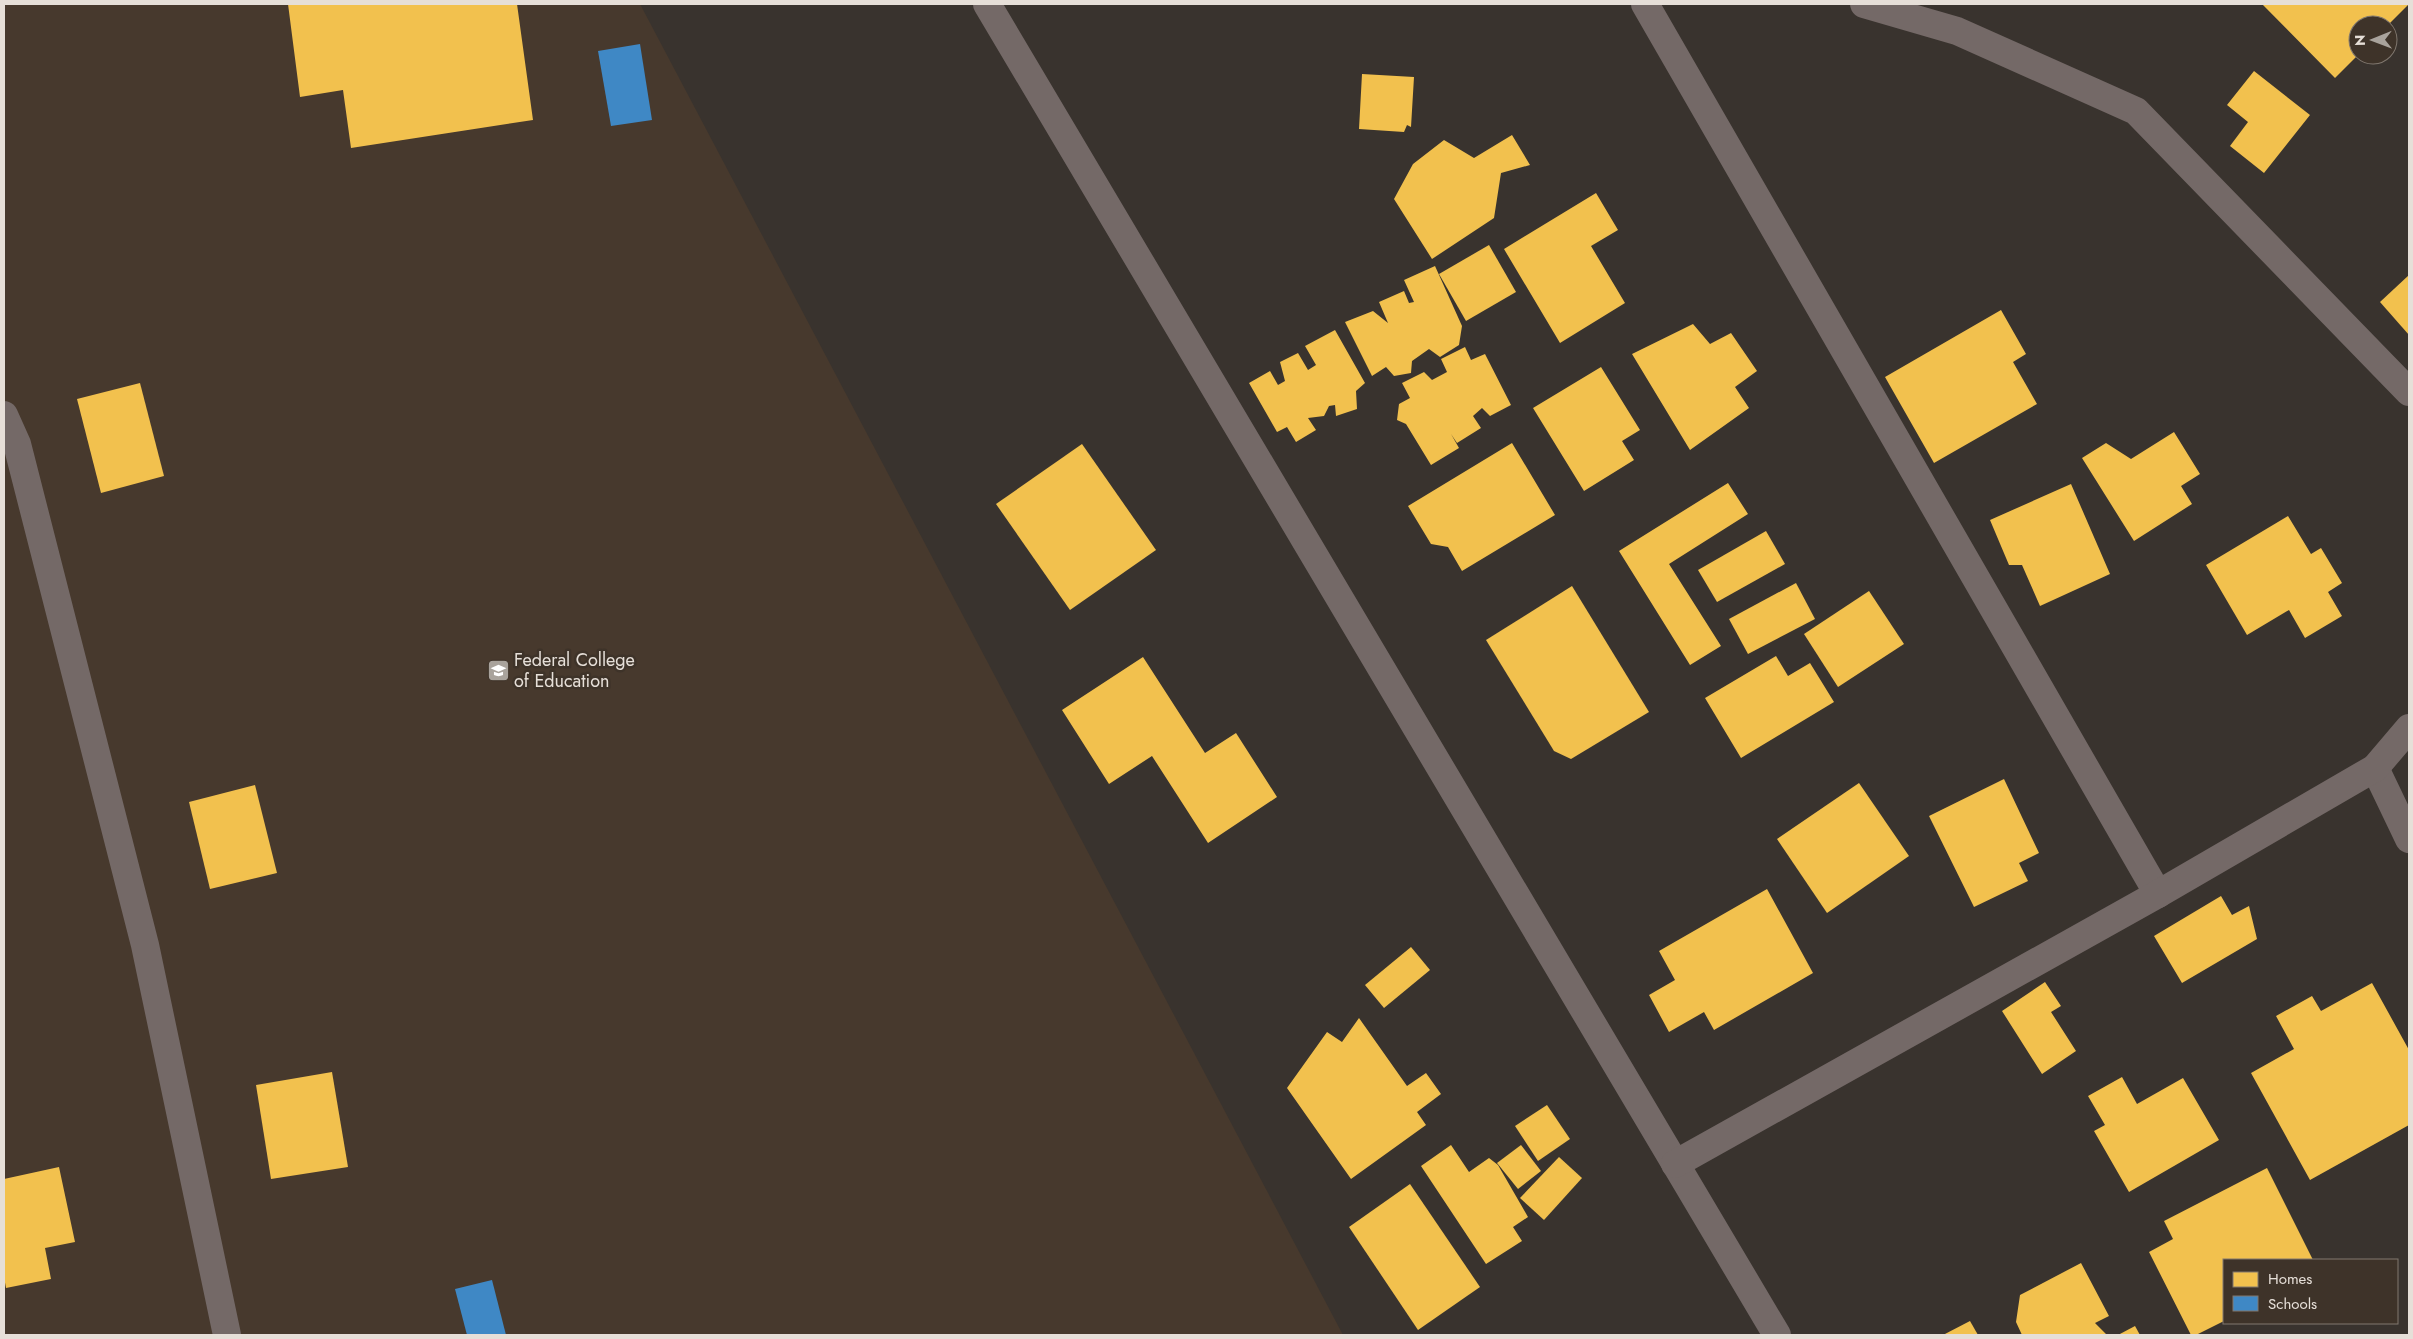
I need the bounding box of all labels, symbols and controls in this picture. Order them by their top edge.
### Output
north arrow [2348,15,2398,65]
text: N [2350,34,2370,46]
place label: Federal College of Education [514,647,635,694]
school or university icon: Federal College of Education [486,658,510,682]
legend [2223,1259,2398,1324]
text: Homes [2268,1268,2312,1290]
text: Schools [2268,1293,2317,1315]

